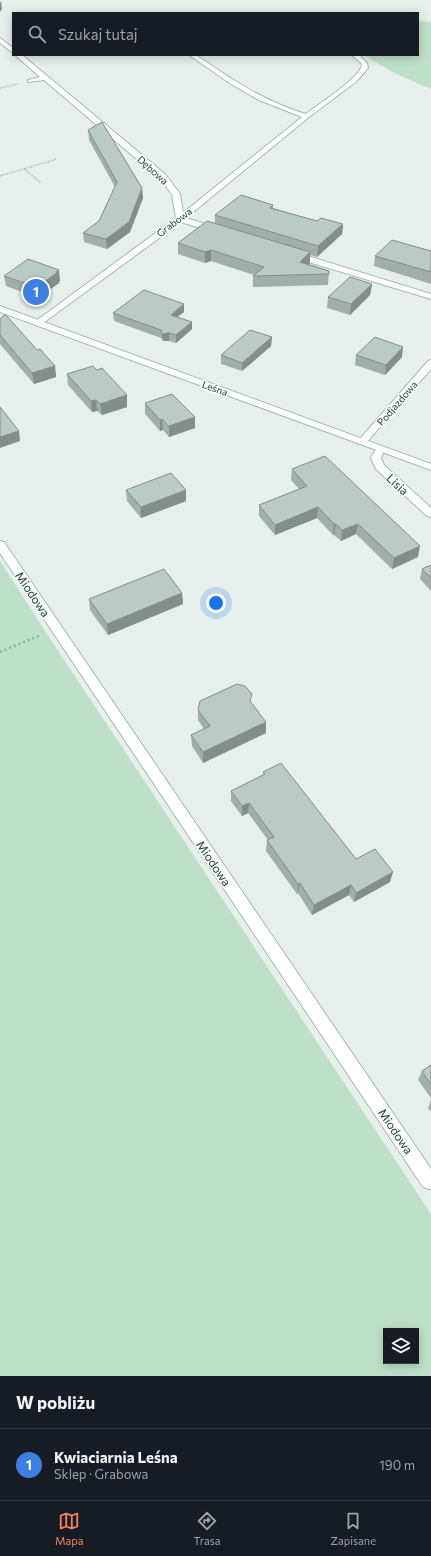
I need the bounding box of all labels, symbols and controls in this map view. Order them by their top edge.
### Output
search box [12,12,419,56]
icon: search [26,23,48,45]
text: Szukaj tutaj [58,25,138,43]
street label: Dębowa [135,153,171,187]
street label: Grabowa [154,205,194,239]
pin: 1 [23,277,49,307]
street label: Leśna [200,378,230,398]
street label: Podjazdowa [374,378,420,428]
street label: Lisia [384,470,412,498]
street label: Miodowa [13,569,53,619]
your location [206,593,226,613]
street label: Miodowa [194,838,234,888]
street label: Miodowa [376,1106,416,1156]
map controls [383,1328,419,1364]
button: layers [383,1328,419,1364]
text: W pobliżu [16,1392,95,1413]
text: Kwiaciarnia Leśna [54,1448,178,1466]
text: 1 [26,1457,32,1473]
text: 190 m [379,1457,415,1473]
text: Sklep · Grabowa [54,1466,148,1482]
tab: Mapa [55,1510,83,1547]
tab: Trasa [194,1510,221,1547]
tab: Zapisane [331,1510,376,1547]

